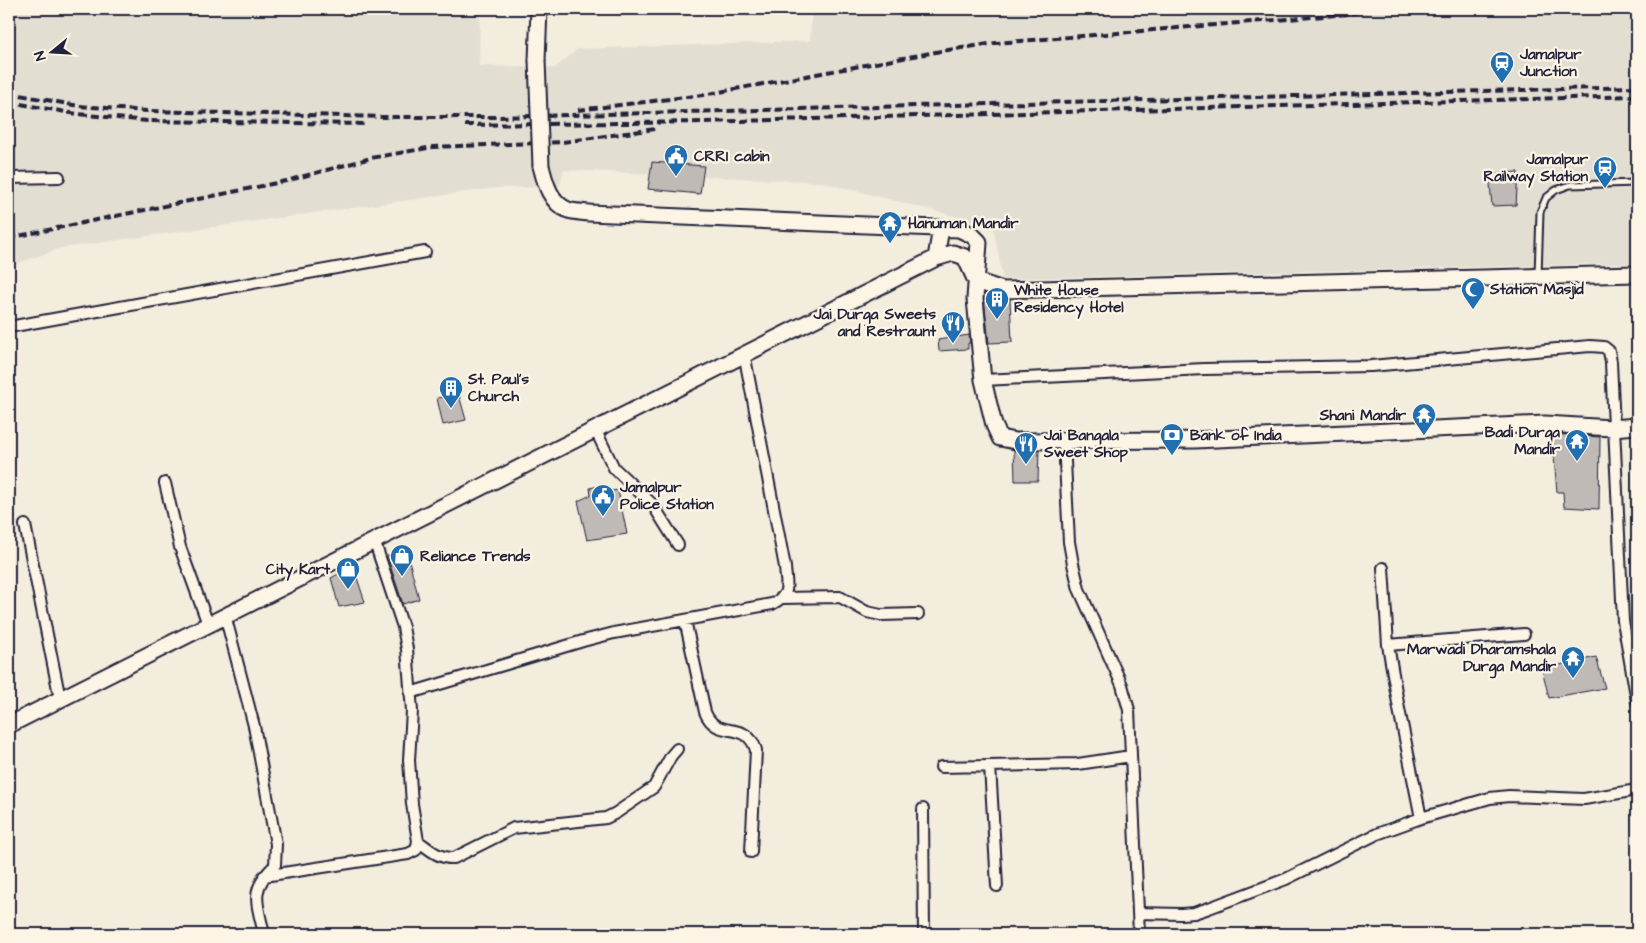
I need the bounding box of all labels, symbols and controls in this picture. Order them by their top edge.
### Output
north arrow [28,28,78,78]
place label: Jamalpur Junction [1519,44,1582,82]
text: N [30,48,51,63]
station icon: Jamalpur Junction [1489,50,1515,84]
public building icon: CRRI cabin [663,143,689,177]
place label: CRRI cabin [694,146,770,167]
place label: Jamalpur Railway Station [1483,149,1589,188]
station icon: Jamalpur Railway Station [1592,155,1618,189]
temple icon: Hanuman Mandir [877,210,903,244]
place label: Hanuman Mandir [908,213,1019,234]
mosque icon: Station Masjid [1460,276,1486,310]
place label: Station Masjid [1489,279,1584,300]
place label: White House Residency Hotel [1013,280,1124,319]
building icon: White House Residency Hotel [984,286,1010,320]
place label: Jai Durga Sweets and Restraunt [813,304,937,342]
restaurant icon: Jai Durga Sweets and Restraunt [940,310,966,344]
place label: St. Paul's Church [467,369,529,407]
building icon: St. Paul's Church [438,375,464,409]
temple icon: Shani Mandir [1411,402,1437,436]
place label: Shani Mandir [1319,405,1407,426]
bank icon: Bank of India [1159,422,1185,456]
place label: Badi Durga Mandir [1485,422,1561,460]
place label: Jai Bangala Sweet Shop [1043,425,1129,463]
place label: Bank of India [1190,425,1282,446]
temple icon: Badi Durga Mandir [1564,428,1590,462]
restaurant icon: Jai Bangala Sweet Shop [1013,431,1039,465]
place label: Jamalpur Police Station [619,477,714,515]
public building icon: Jamalpur Police Station [590,483,616,517]
shop icon: Reliance Trends [389,543,415,577]
place label: Reliance Trends [420,546,531,567]
shop icon: City Kart [335,556,361,590]
place label: City Kart [266,559,331,581]
place label: Marwadi Dharamshala Durga Mandir [1407,639,1557,679]
temple icon: Marwadi Dharamshala Durga Mandir [1560,645,1586,679]

